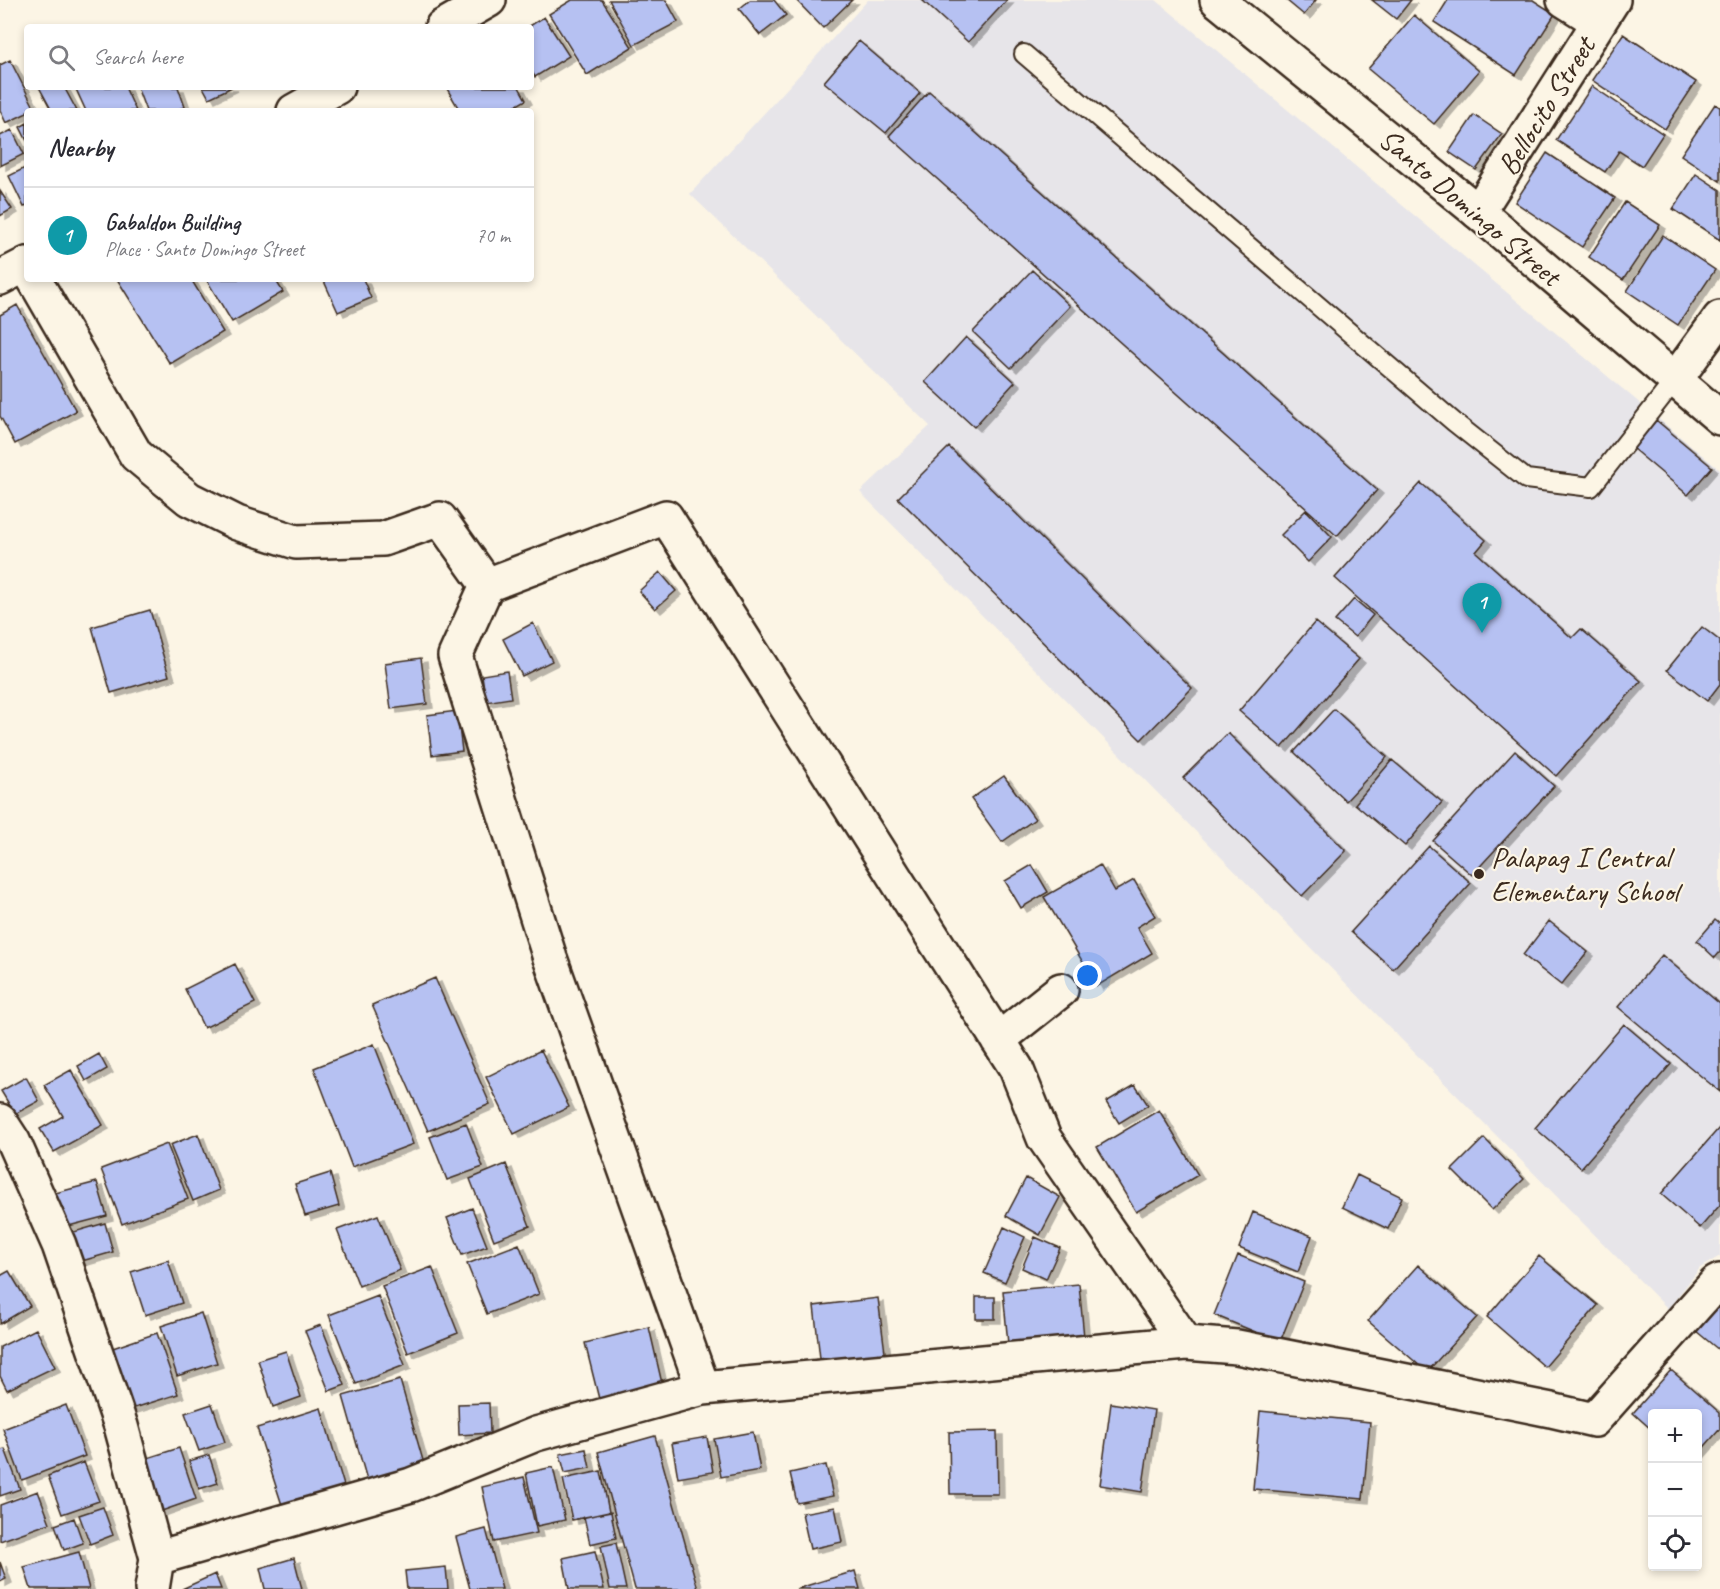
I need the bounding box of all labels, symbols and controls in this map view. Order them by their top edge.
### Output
search box [24,24,534,90]
street label: Bellocito Street [1489,27,1605,182]
icon: search [45,41,78,74]
text: Search here [93,43,183,71]
street label: Santo Domingo Street [1371,120,1571,296]
text: Nearby [48,131,113,164]
text: Gabaldon Building [105,209,240,237]
text: 1 [63,223,72,248]
text: 70 m [476,223,510,248]
text: Place · Santo Domingo Street [105,237,304,262]
pin: 1 [1462,584,1502,633]
place label: Palapag I Central Elementary School [1491,838,1683,910]
marker: Palapag I Central Elementary School [1472,867,1486,881]
your location [1073,961,1102,990]
map controls [1648,1409,1702,1571]
button: + [1648,1409,1702,1463]
button: − [1648,1463,1702,1517]
button: locate [1648,1517,1702,1571]

